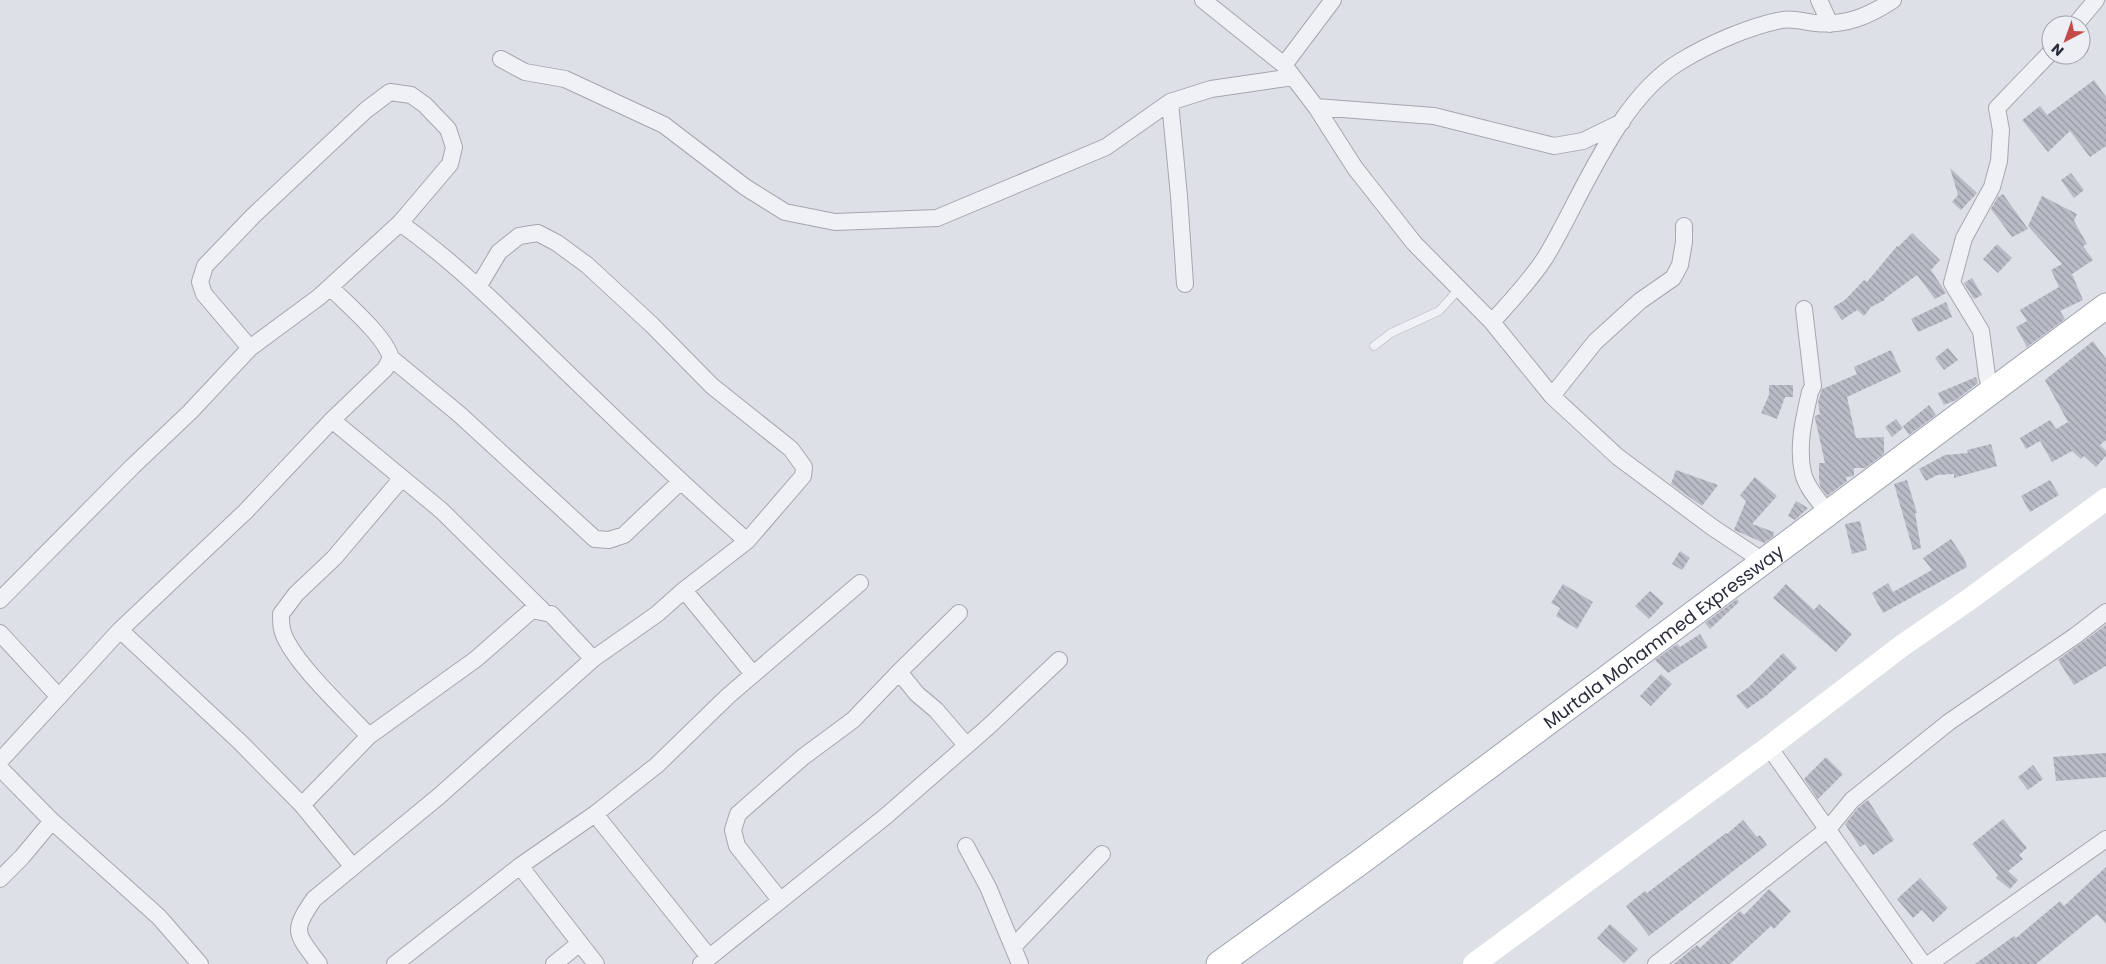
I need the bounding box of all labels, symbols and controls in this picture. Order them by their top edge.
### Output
north arrow [2041,15,2091,65]
text: N [2047,39,2068,61]
street label: Murtala Mohammed Expressway [1538,538,1788,734]

